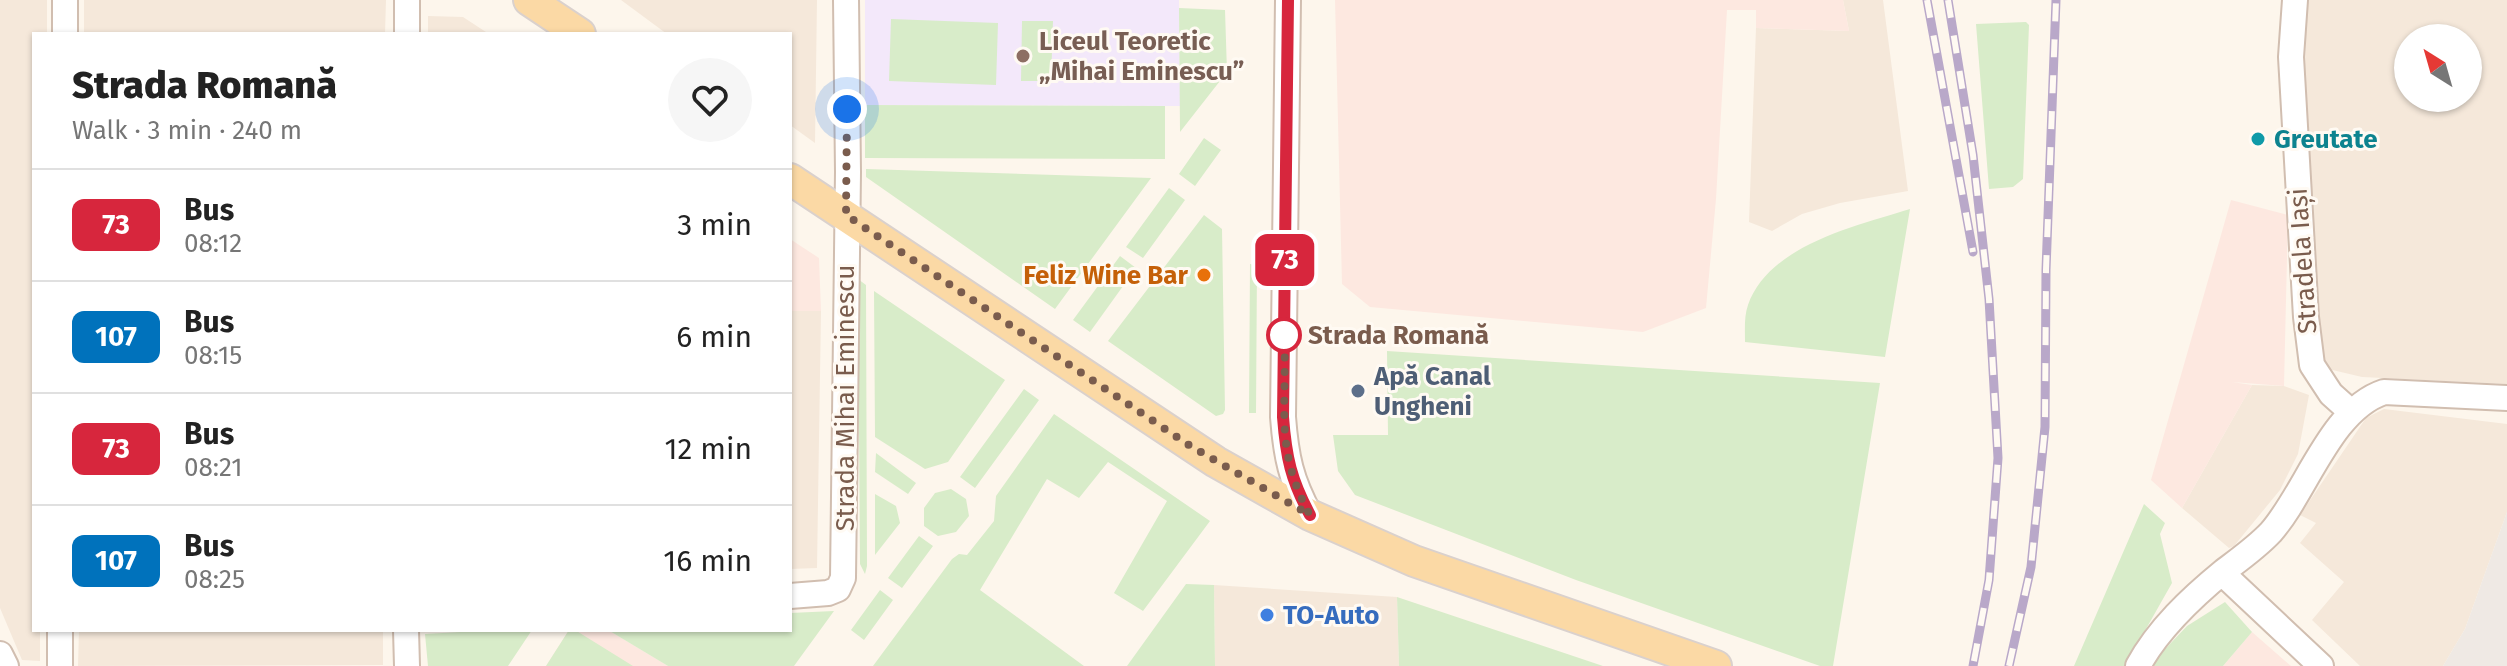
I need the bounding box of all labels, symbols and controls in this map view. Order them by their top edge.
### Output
north arrow [2394,24,2482,112]
map controls [2394,24,2482,112]
place label: Liceul Teoretic „Mihai Eminescu” [1039,26,1245,87]
marker: Liceul Teoretic „Mihai Eminescu” [1014,47,1032,65]
button: heart [668,58,752,142]
text: Strada Romană [72,62,337,108]
your location [827,89,867,129]
text: Walk · 3 min · 240 m [72,115,302,146]
place label: Greutate [2274,124,2378,155]
marker: Greutate [2249,130,2267,148]
street label: Stradela Iași [2282,187,2325,335]
text: Bus [184,192,234,228]
text: 3 min [677,207,752,243]
text: 73 [102,208,130,241]
text: 08:12 [184,228,242,259]
line badge: 73 [1249,234,1321,286]
text: 73 [1271,243,1299,276]
place label: Feliz Wine Bar [1023,260,1189,291]
street label: Strada Mihai Eminescu [830,265,861,531]
marker: Feliz Wine Bar [1195,266,1213,284]
text: Bus [184,304,234,340]
marker: Strada Romană [1267,318,1301,352]
text: 6 min [676,319,752,355]
text: 107 [95,320,137,353]
place label: Strada Romană [1308,320,1489,351]
text: 08:15 [184,340,242,371]
place label: Apă Canal Ungheni [1373,361,1491,422]
marker: Apă Canal Ungheni [1349,382,1367,400]
text: Bus [184,416,234,452]
text: 12 min [664,431,752,467]
text: 73 [102,432,130,465]
text: 08:21 [184,452,243,483]
text: Bus [184,528,234,564]
text: 16 min [663,543,752,579]
text: 107 [95,544,137,577]
text: 08:25 [184,564,245,595]
place label: TO-Auto [1283,600,1379,631]
marker: TO-Auto [1258,606,1276,624]

